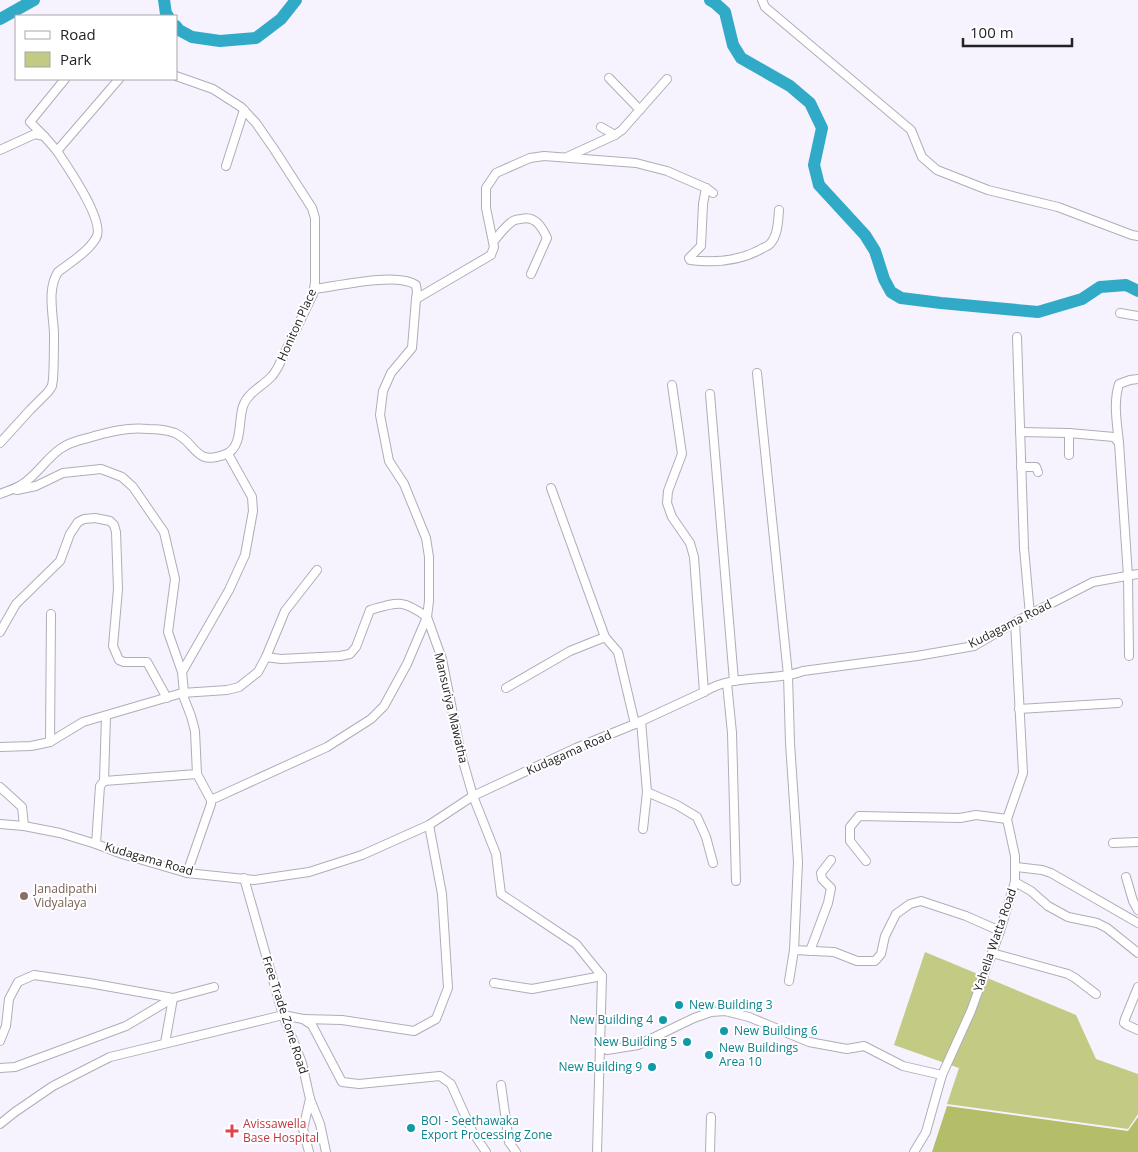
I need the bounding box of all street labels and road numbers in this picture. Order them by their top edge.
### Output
street label: Honiton Place [273,286,320,364]
street label: Kudagama Road [965,595,1054,652]
street label: Mansuriya Mawatha [430,651,473,765]
street label: Kudagama Road [524,726,614,779]
street label: Kudagama Road [103,838,195,879]
street label: Yahella Watta Road [969,886,1020,994]
street label: Free Trade Zone Road [258,954,313,1076]

